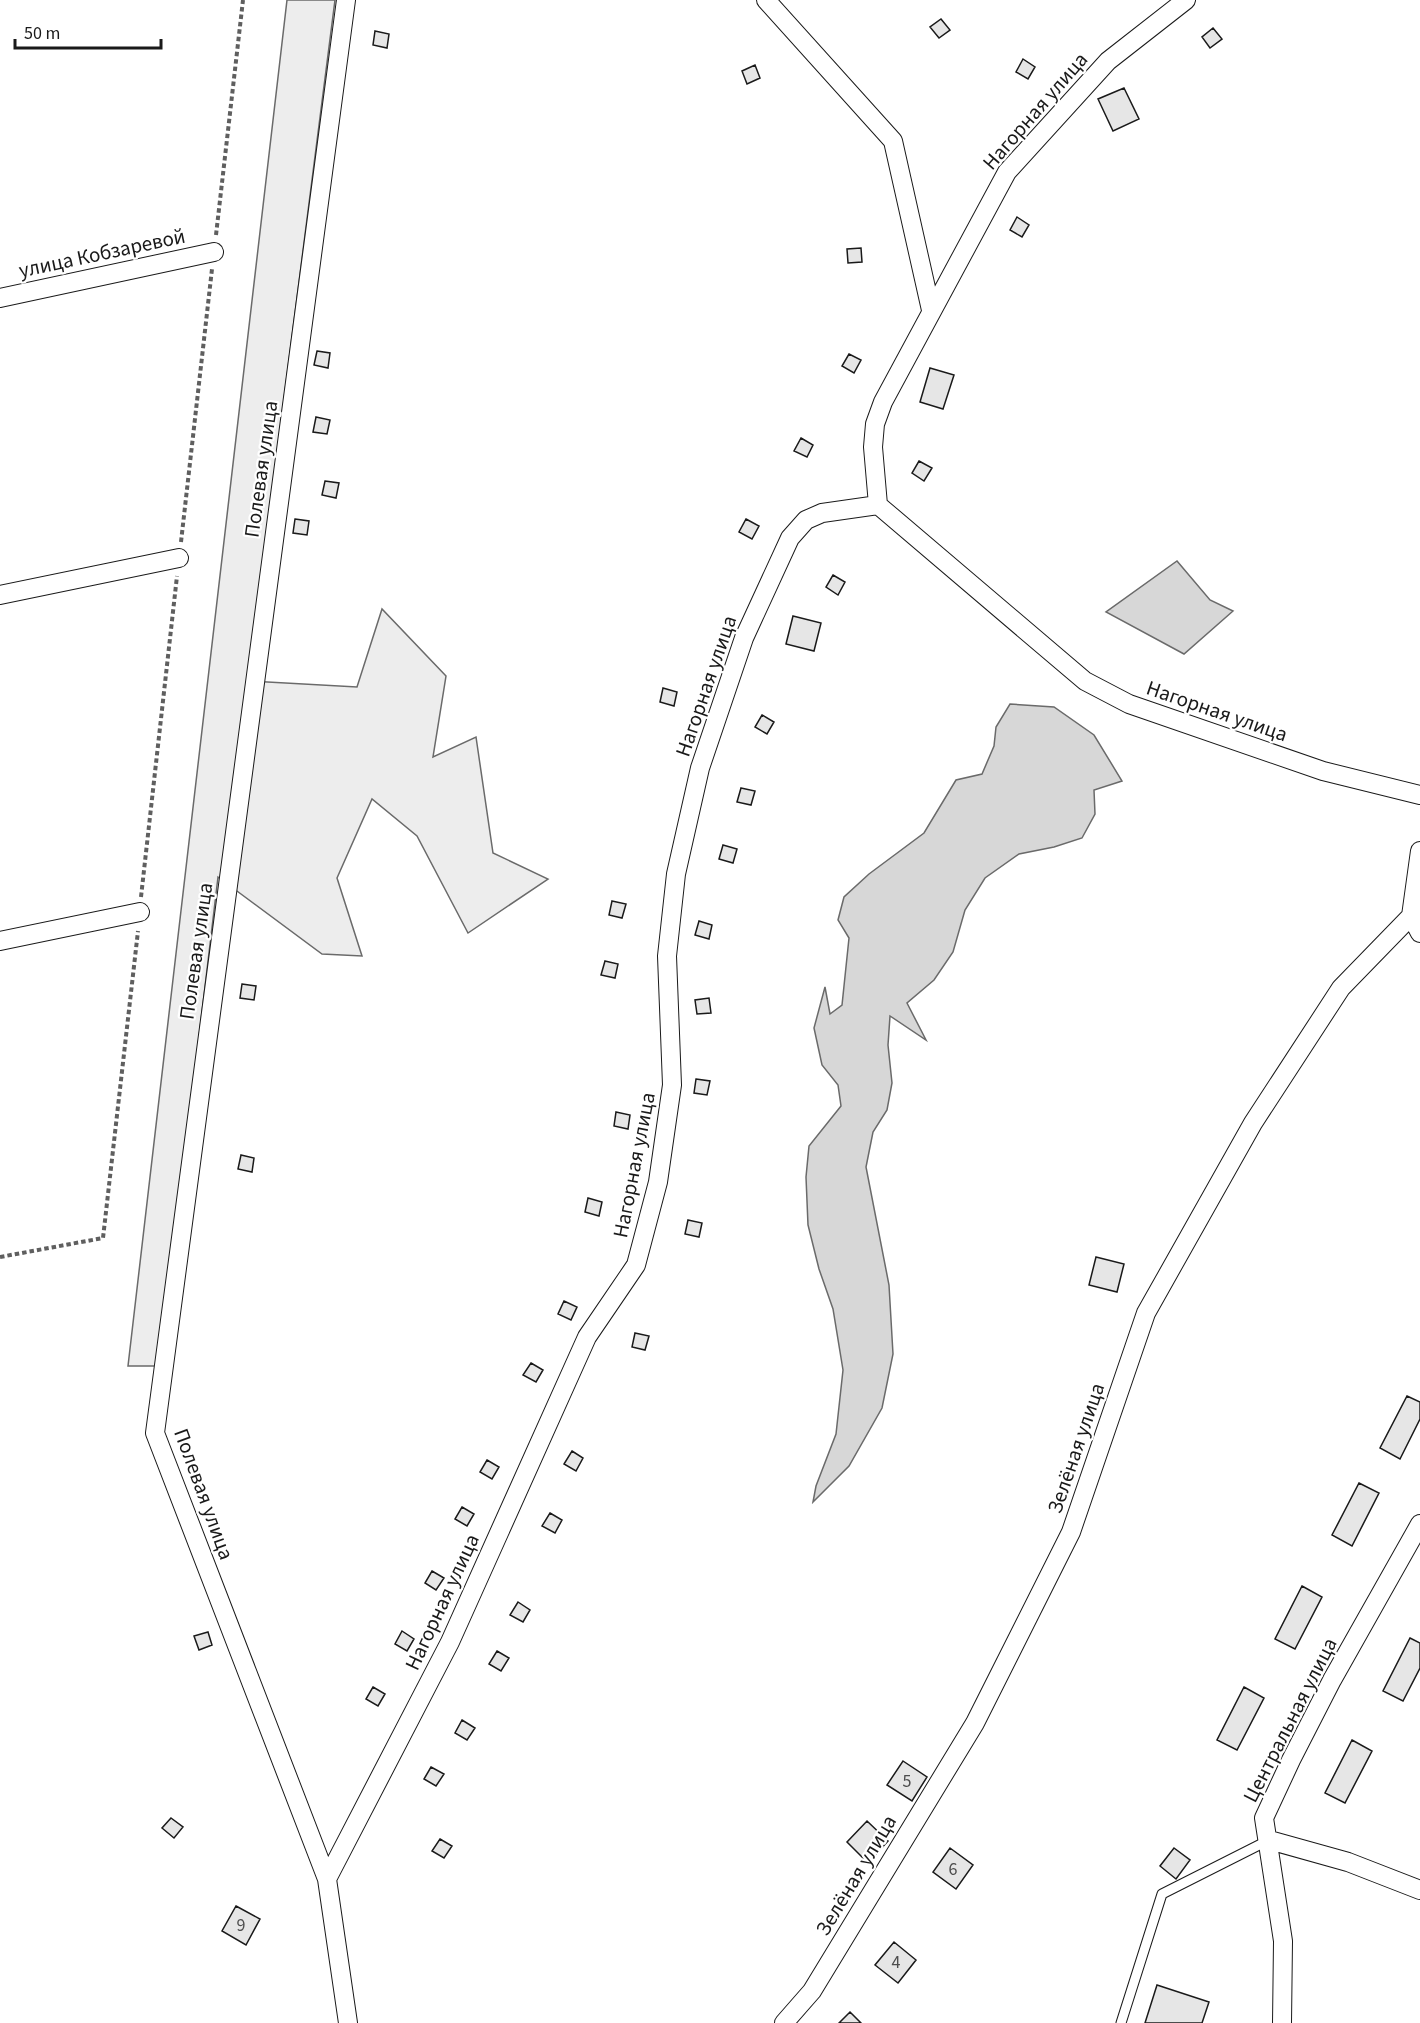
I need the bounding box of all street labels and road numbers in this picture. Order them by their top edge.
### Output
street label: Нагорная улица [975,45,1095,177]
street label: улица Кобзаревой [16,221,188,285]
street label: Полевая улица [237,399,285,539]
street label: Нагорная улица [668,611,744,761]
street label: Нагорная улица [1142,673,1292,749]
street label: Полевая улица [172,881,220,1021]
street label: Нагорная улица [605,1090,663,1240]
street label: Зелёная улица [1040,1379,1112,1517]
street label: Полевая улица [166,1424,242,1564]
street label: Нагорная улица [397,1529,487,1675]
street label: Центральная улица [1235,1632,1345,1808]
street label: Зелёная улица [808,1809,904,1941]

